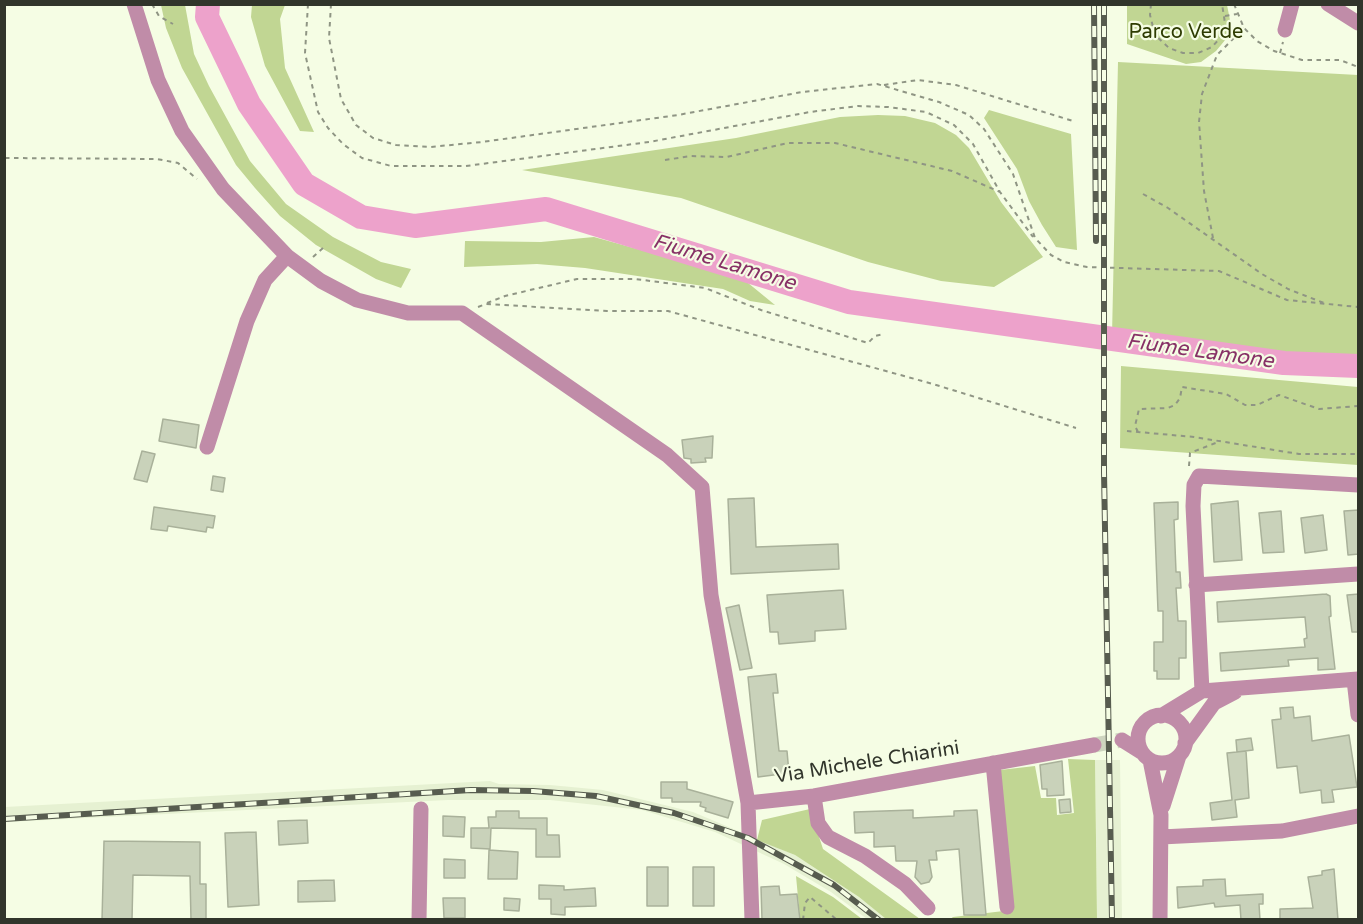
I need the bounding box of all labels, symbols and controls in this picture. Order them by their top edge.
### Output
park label: Parco Verde [1129,21,1243,45]
water label: Fiume Lamone [650,229,798,297]
water label: Fiume Lamone [1125,329,1275,375]
street label: Via Michele Chiarini [773,737,961,789]

